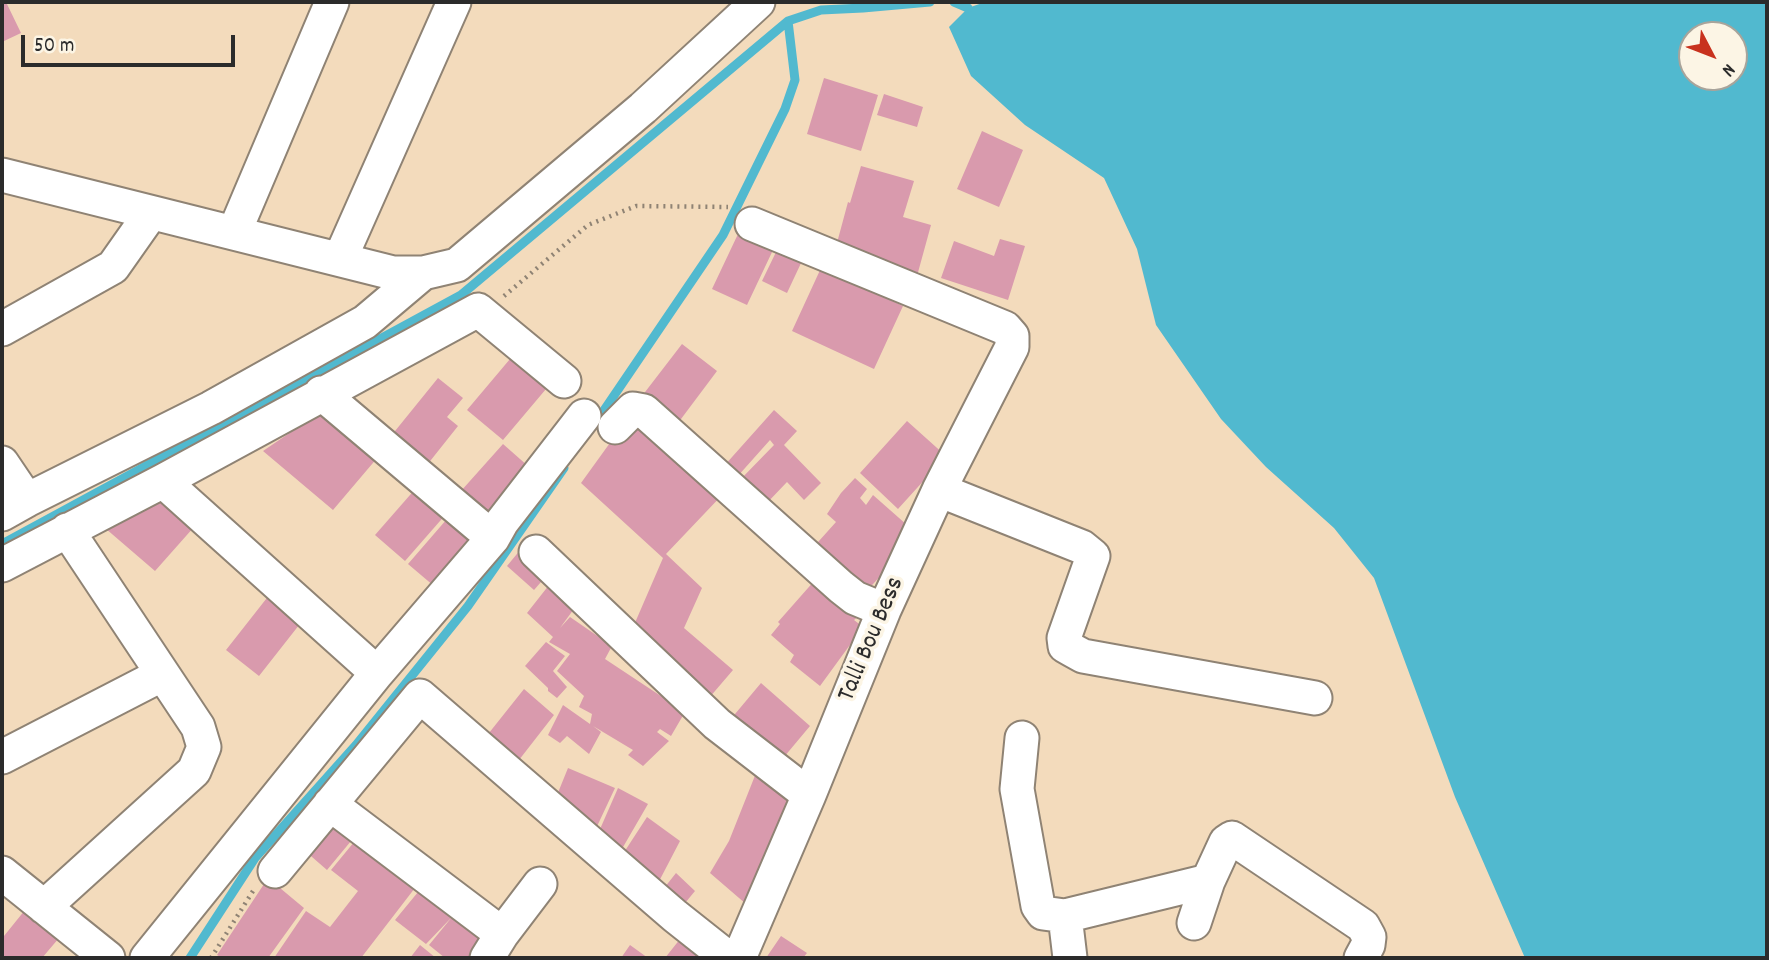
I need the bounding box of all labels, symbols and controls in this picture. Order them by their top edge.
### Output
scale bar [24,21,238,65]
north arrow [1678,21,1748,91]
text: 50 m [34,32,74,62]
text: N [1714,57,1741,82]
street label: Talli Bou Bess [833,573,913,707]

